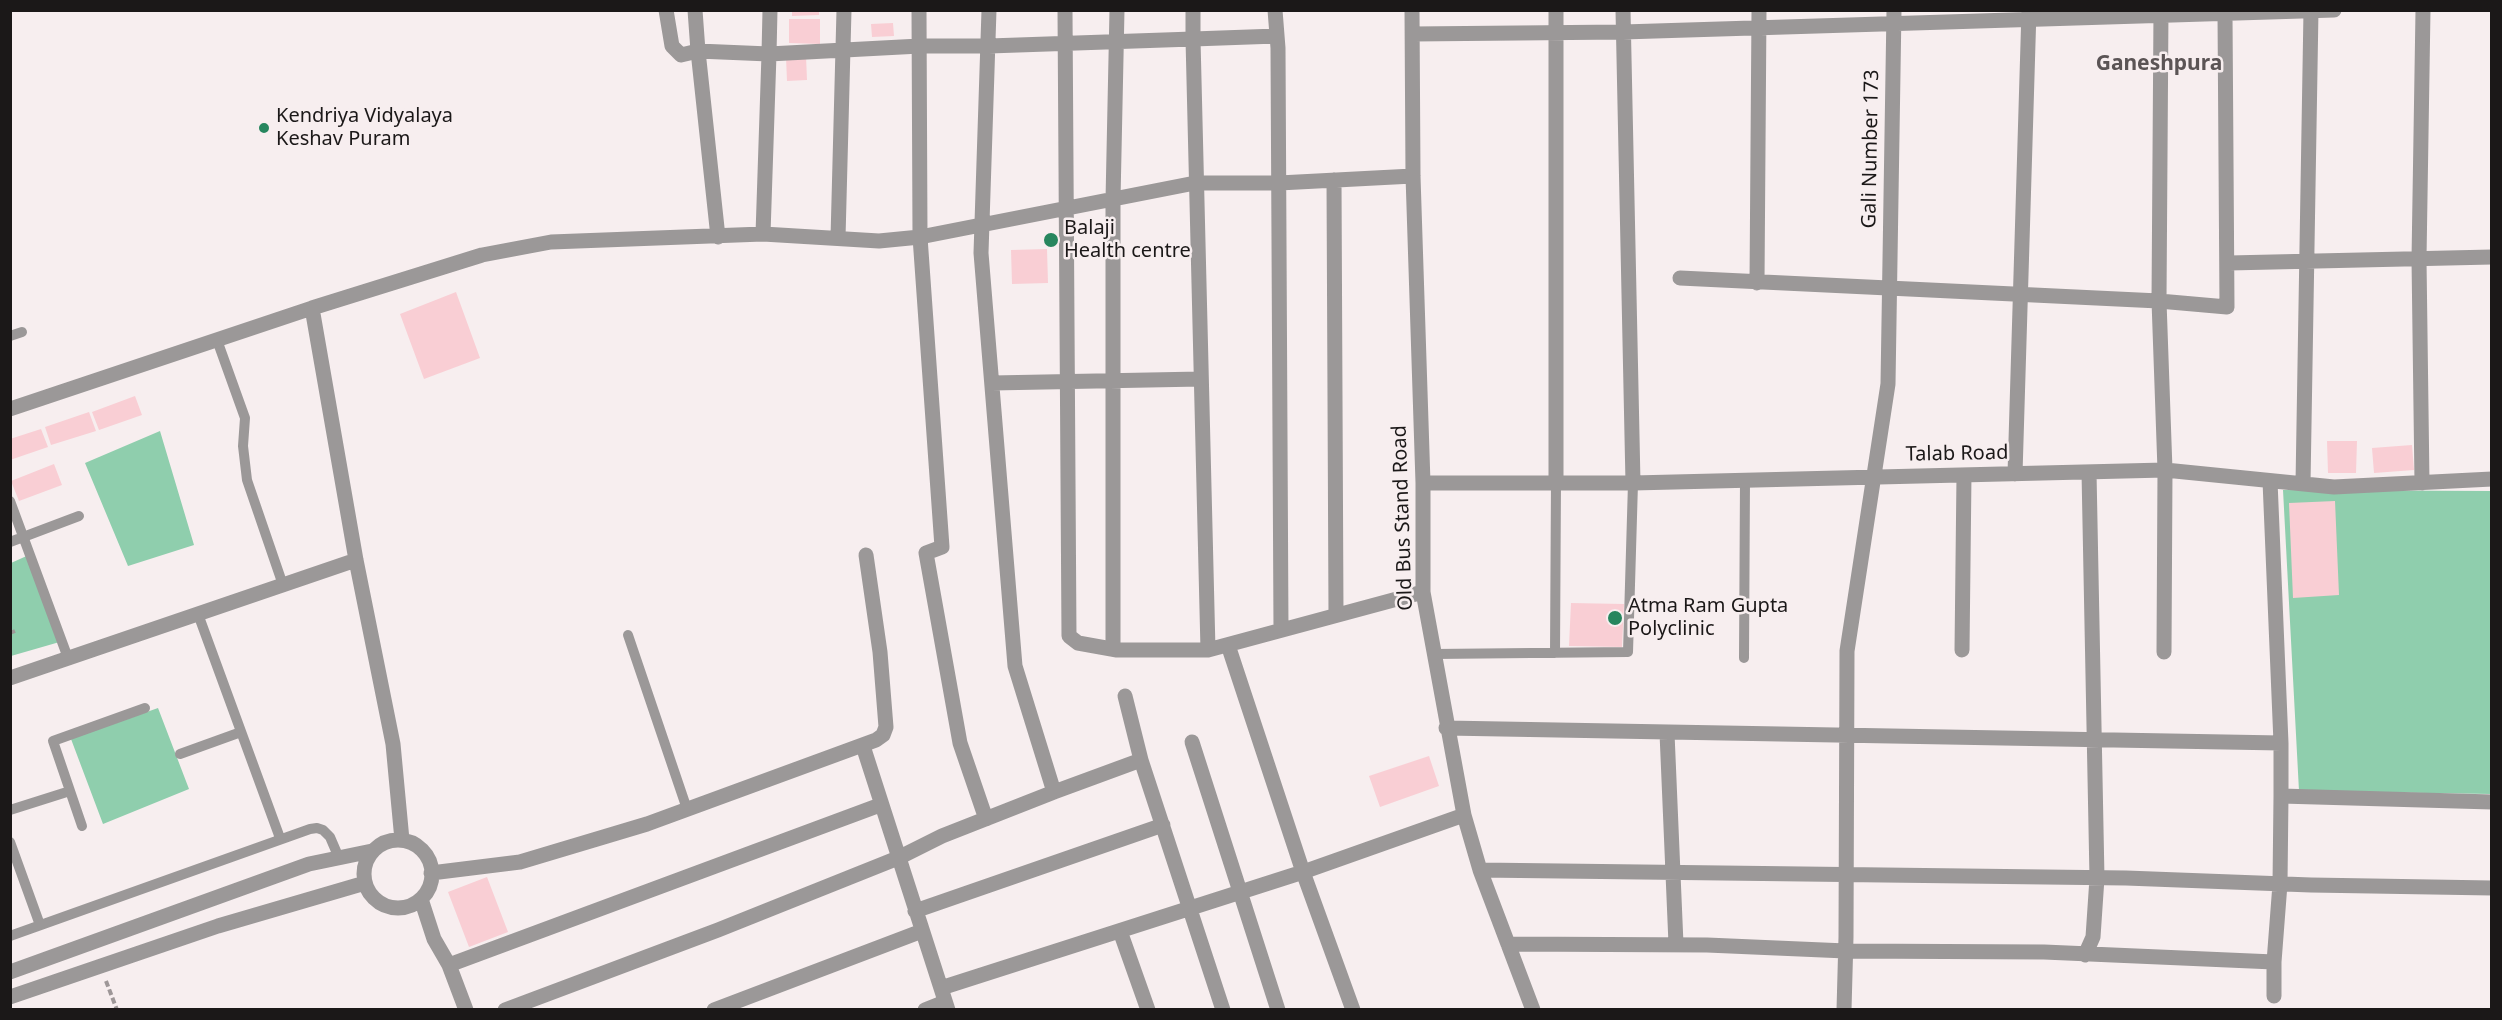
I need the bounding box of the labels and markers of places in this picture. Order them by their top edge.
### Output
place label: Kendriya Vidyalaya Keshav Puram [276,104,453,151]
marker: Kendriya Vidyalaya Keshav Puram [257,121,271,135]
place label: Balaji Health centre [1064,216,1191,263]
marker: Balaji Health centre [1042,231,1060,249]
place label: Atma Ram Gupta Polyclinic [1628,594,1788,641]
marker: Atma Ram Gupta Polyclinic [1606,609,1624,627]

